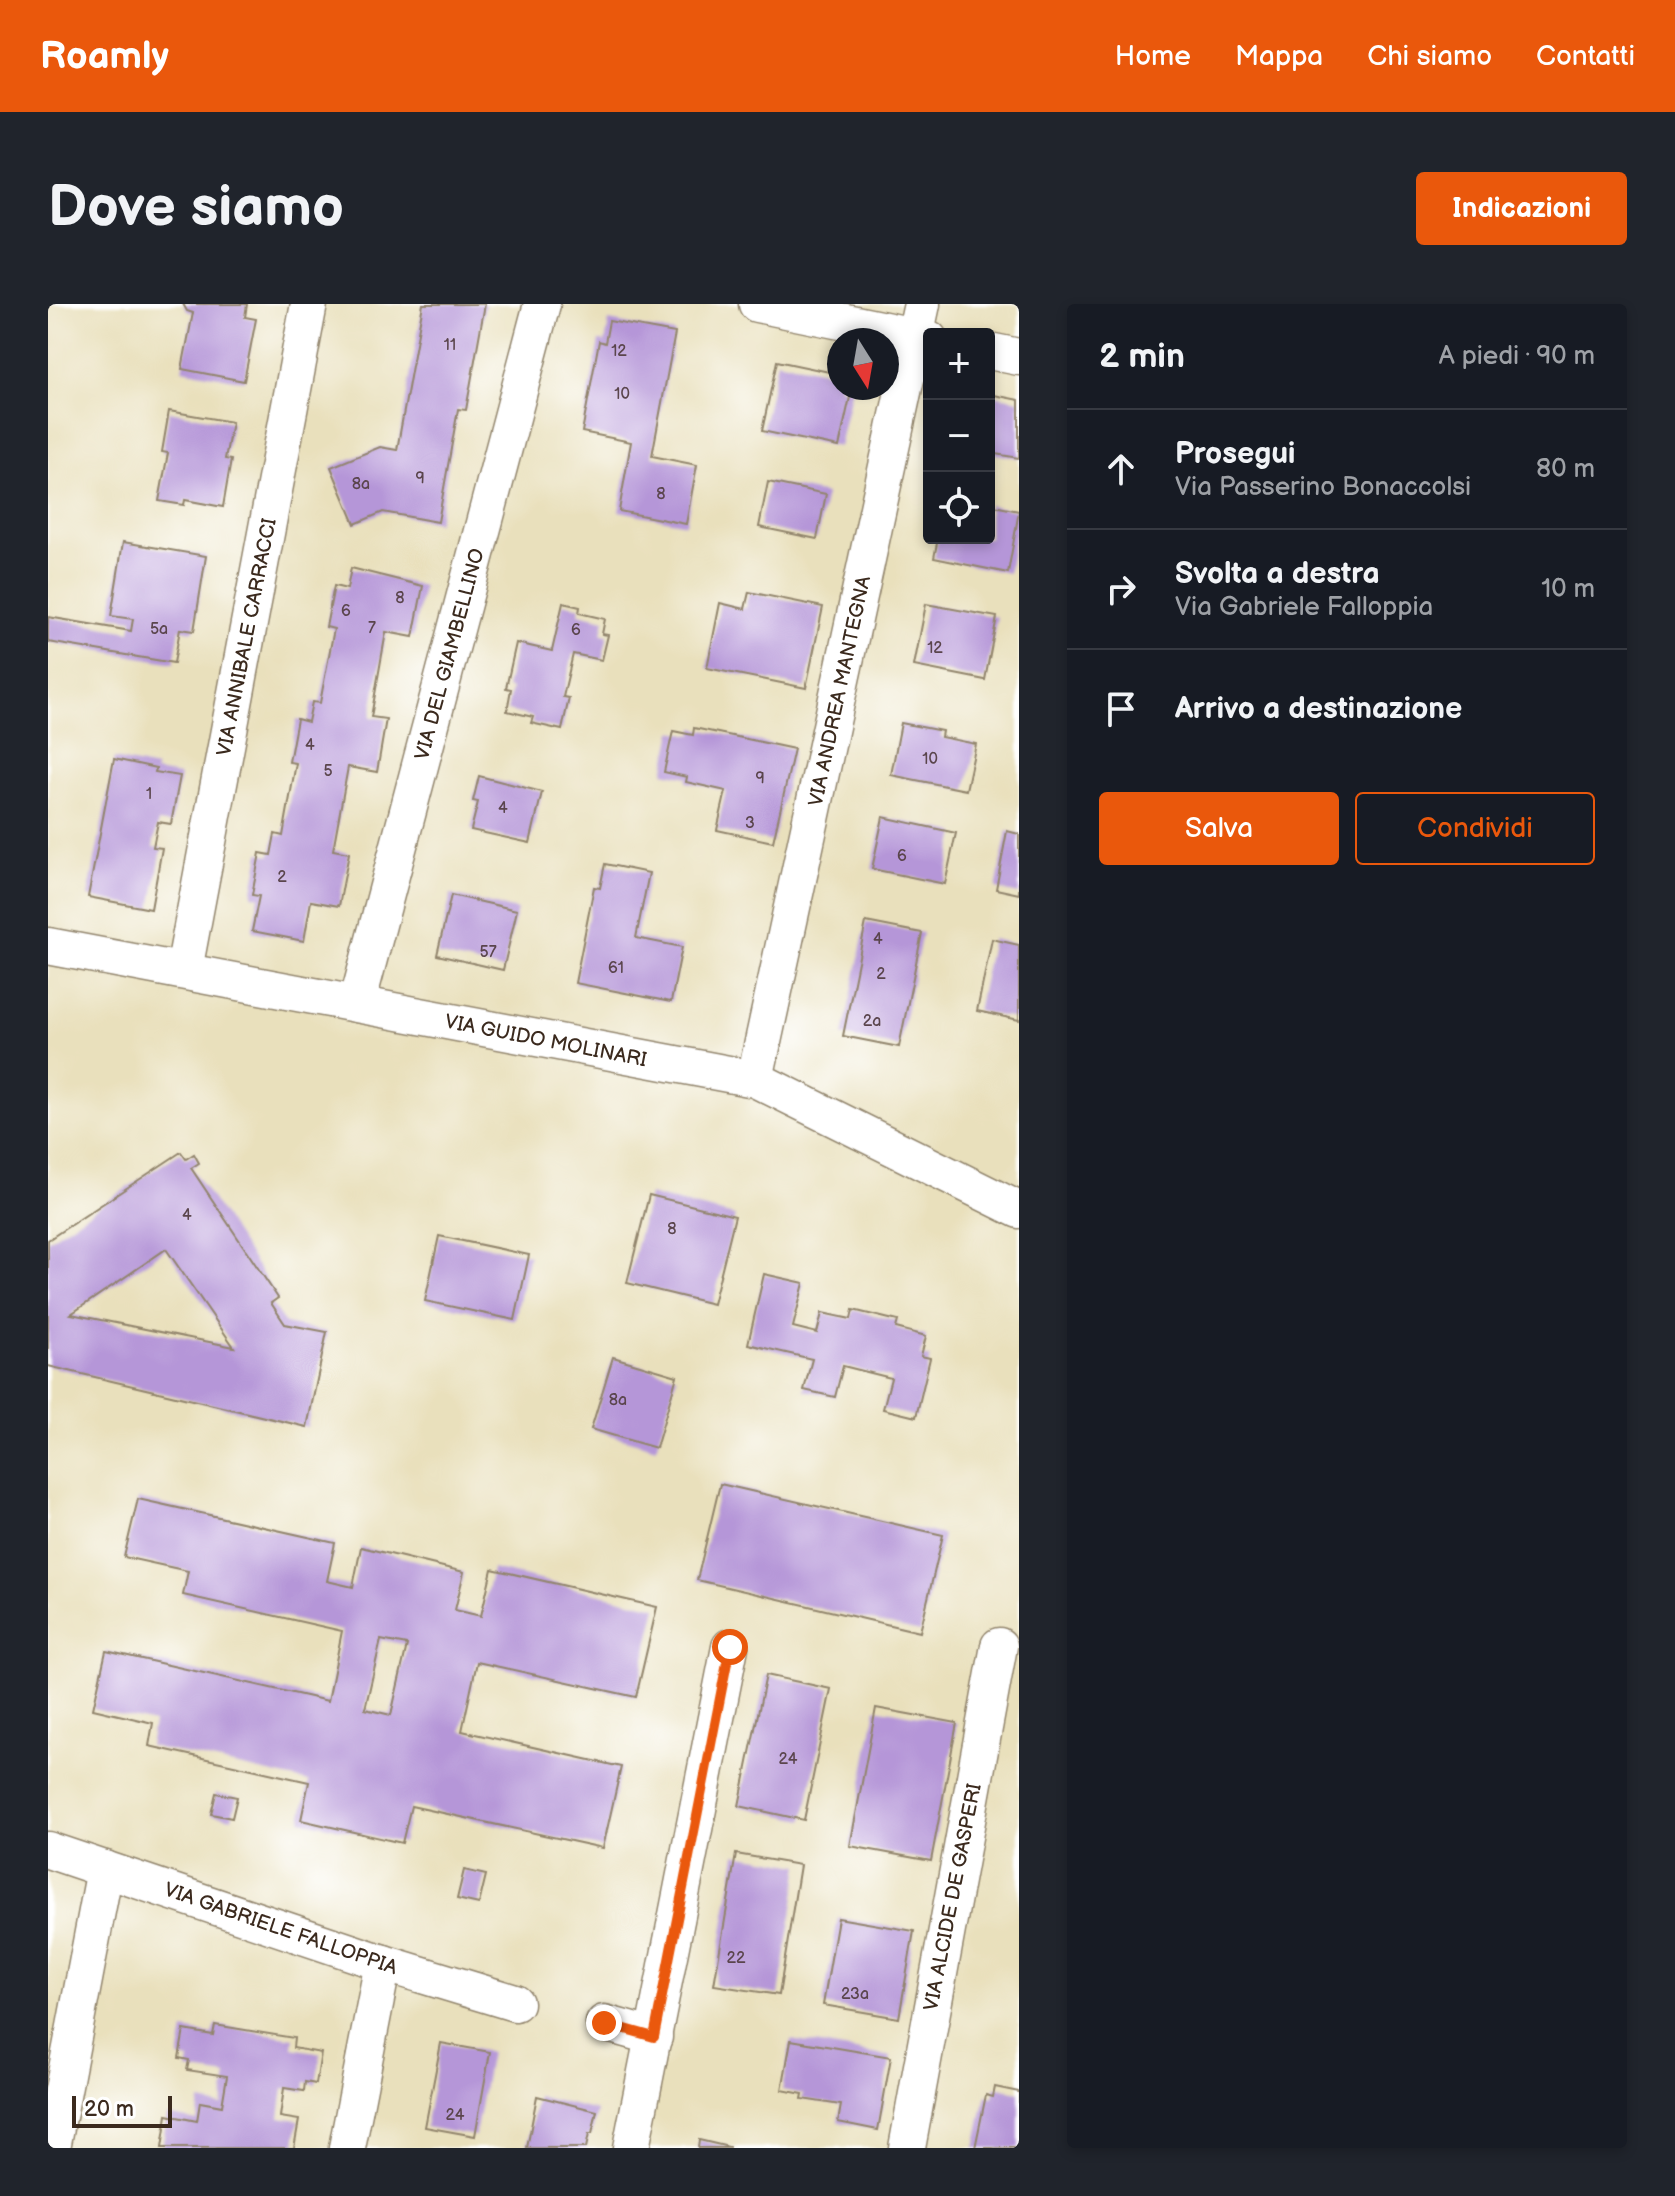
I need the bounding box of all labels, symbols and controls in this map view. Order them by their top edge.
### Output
text: Roamly [40,34,169,79]
text: Home [1115,40,1191,73]
text: Mappa [1235,40,1323,73]
text: Chi siamo [1367,40,1492,73]
text: Contatti [1536,40,1635,73]
button: Indicazioni [1416,172,1627,245]
text: Dove siamo [48,175,344,242]
north arrow [827,328,899,400]
map controls [923,328,995,544]
button: + [923,328,995,400]
house number: 11 [444,336,456,355]
text: 2 min [1099,336,1185,377]
text: A piedi · 90 m [1439,341,1595,372]
house number: 12 [611,342,627,361]
house number: 10 [614,385,630,404]
button: − [923,400,995,472]
text: Prosegui [1175,436,1295,472]
icon: ahead [1099,447,1143,491]
text: 80 m [1536,454,1595,485]
house number: 9 [415,469,425,488]
button: locate [923,472,995,544]
text: Via Passerino Bonaccolsi [1175,472,1471,503]
house number: 8a [352,475,370,494]
house number: 8 [656,485,666,504]
street label: VIA ANNIBALE CARRACCI [212,516,282,758]
street label: VIA DEL GIAMBELLINO [410,546,490,763]
text: Svolta a destra [1175,556,1380,592]
icon: right [1099,567,1143,611]
street label: VIA ANDREA MANTEGNA [804,573,876,809]
text: 10 m [1541,574,1595,605]
house number: 8 [395,589,405,608]
text: Via Gabriele Falloppia [1175,592,1433,623]
house number: 6 [341,602,351,621]
house number: 7 [368,619,376,638]
house number: 5a [150,620,168,639]
house number: 6 [571,621,581,640]
house number: 12 [927,639,943,658]
icon: arrive [1099,687,1143,731]
text: Arrivo a destinazione [1175,691,1462,727]
house number: 4 [305,736,315,755]
house number: 10 [922,750,938,769]
house number: 5 [323,762,333,781]
house number: 9 [755,769,765,788]
house number: 1 [146,785,152,804]
button: Salva [1099,792,1339,865]
button: Condividi [1355,792,1595,865]
house number: 4 [498,799,508,818]
house number: 3 [745,814,755,833]
house number: 6 [897,847,907,866]
house number: 2 [277,868,287,887]
house number: 4 [873,930,883,949]
house number: 57 [479,943,497,962]
house number: 61 [608,959,624,978]
house number: 2 [876,965,886,984]
street label: VIA GUIDO MOLINARI [443,1010,649,1072]
house number: 2a [863,1012,881,1031]
house number: 4 [182,1206,192,1225]
house number: 8 [667,1220,677,1239]
house number: 8a [609,1391,627,1410]
route start [712,1629,748,1665]
house number: 24 [779,1750,798,1769]
street label: VIA ALCIDE DE GASPERI [919,1781,987,2013]
street label: VIA GABRIELE FALLOPPIA [161,1878,401,1980]
house number: 22 [727,1949,746,1968]
house number: 23a [841,1985,869,2004]
route end [586,2005,622,2041]
scale bar [72,2092,172,2128]
text: 20 m [84,2096,134,2123]
house number: 24 [446,2106,465,2125]

